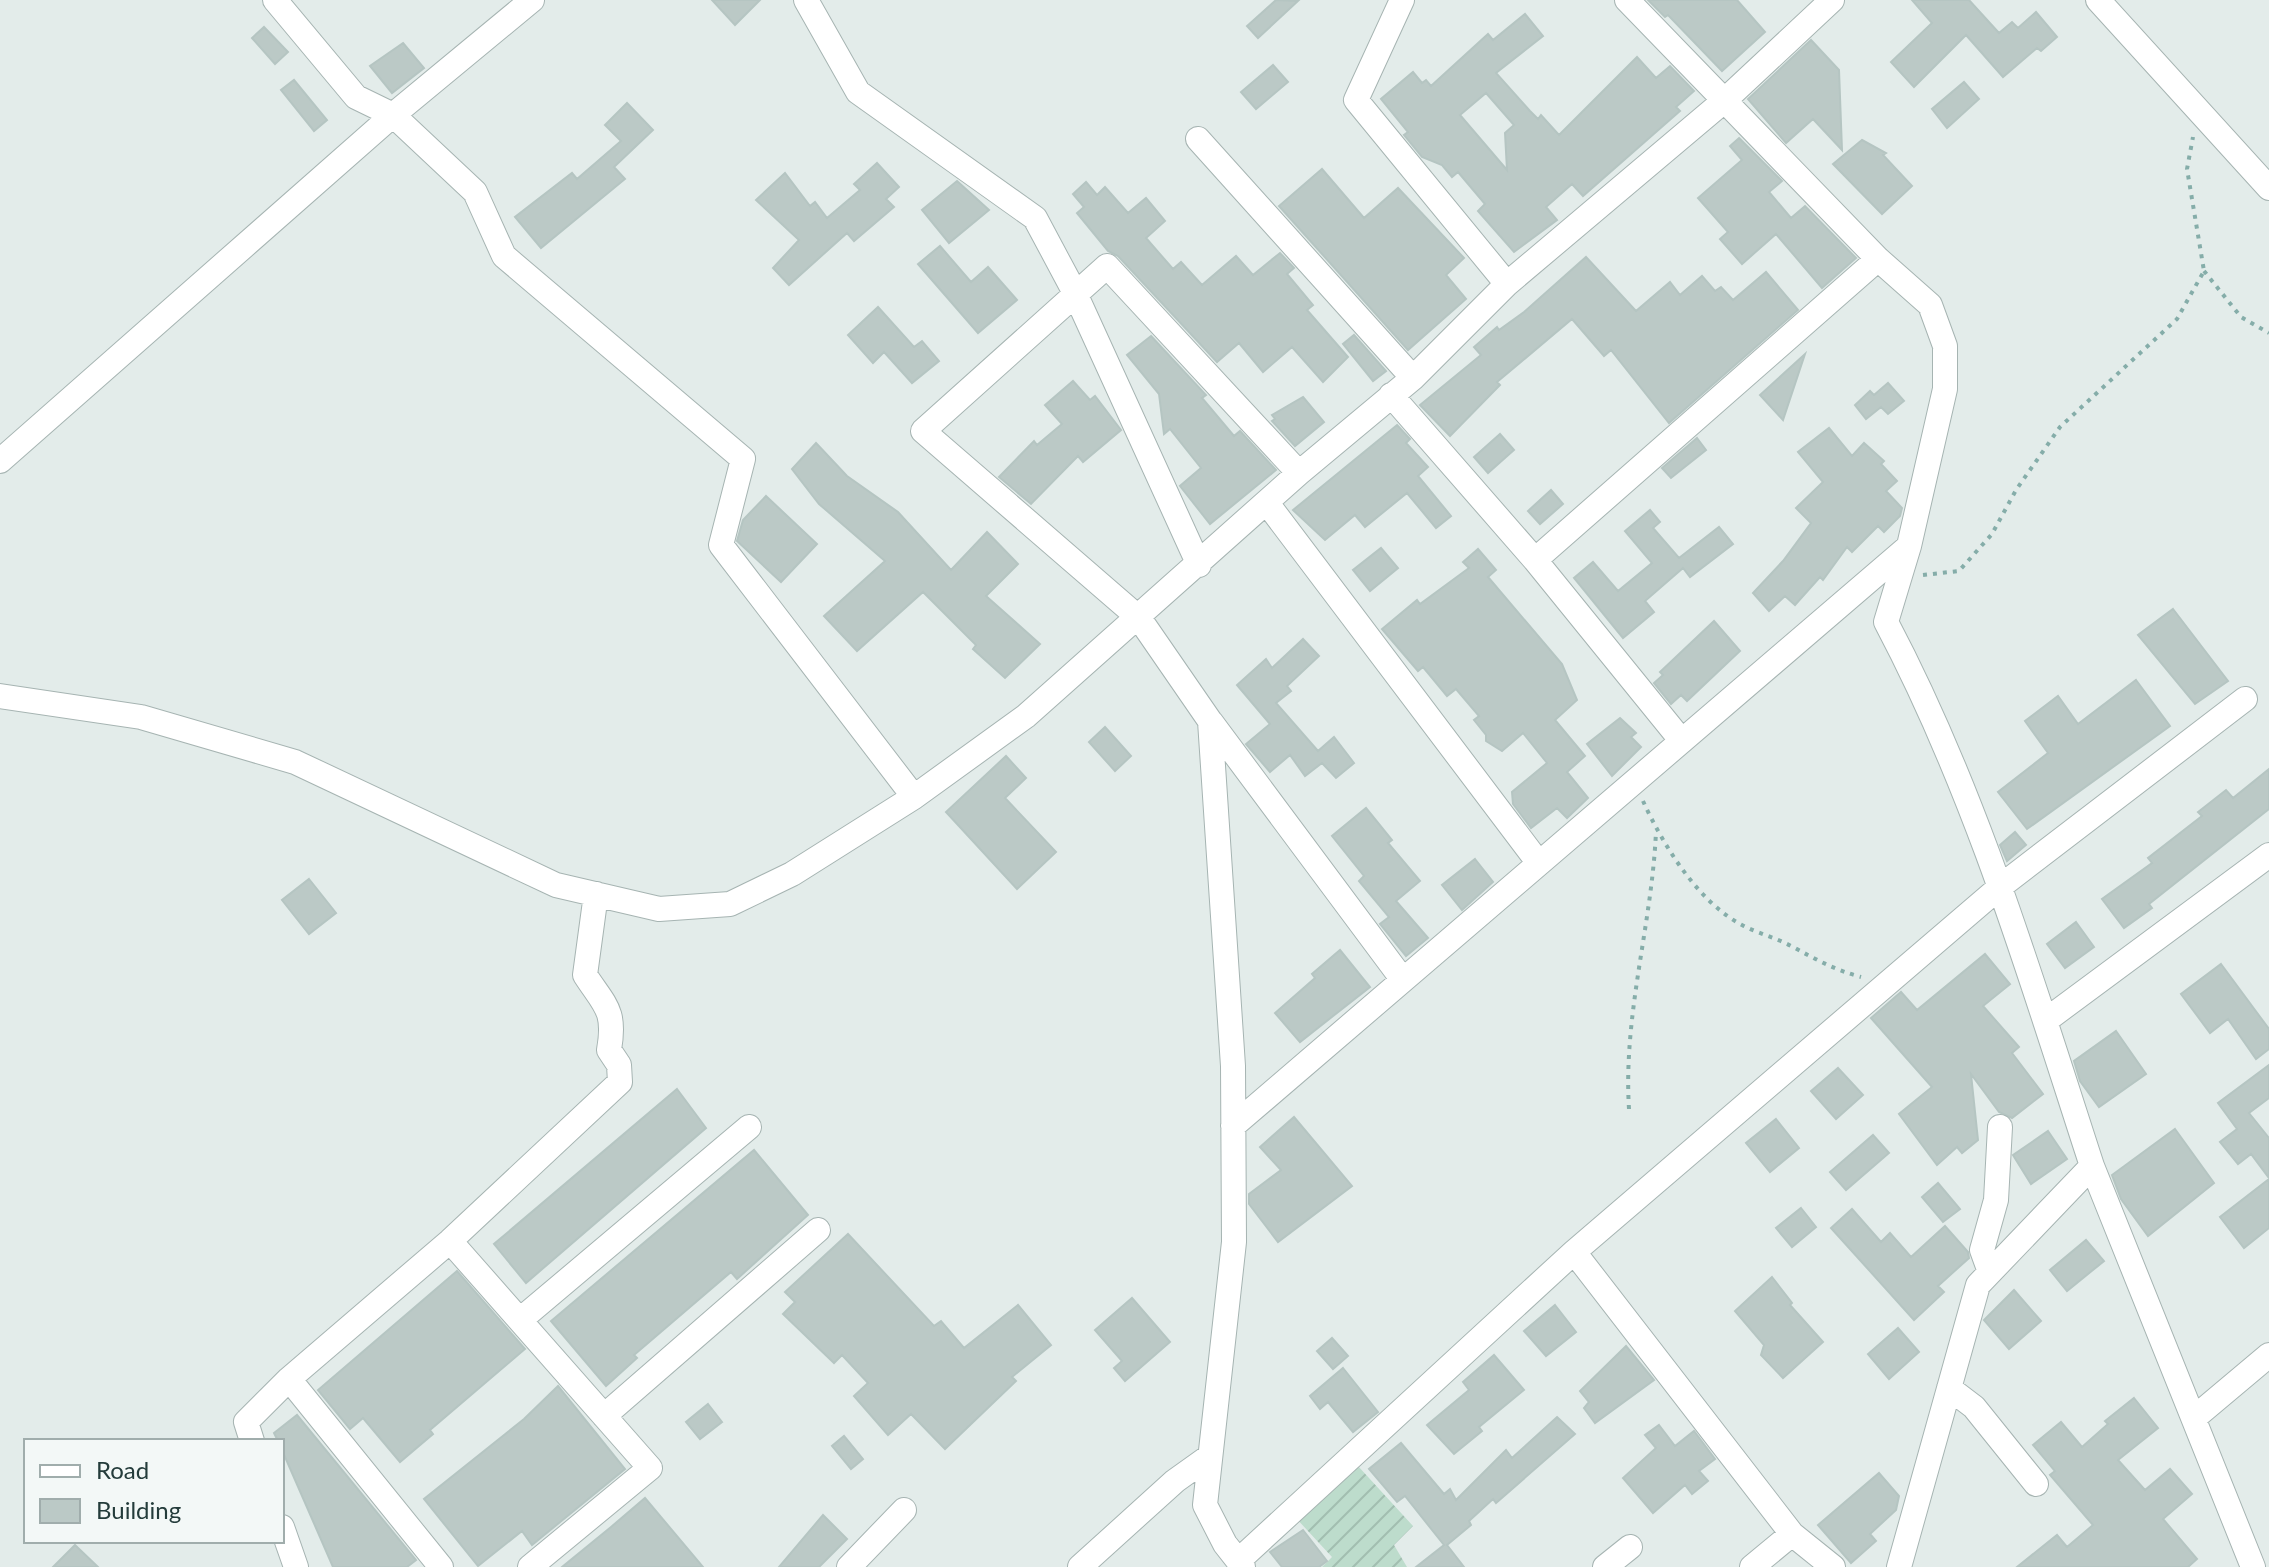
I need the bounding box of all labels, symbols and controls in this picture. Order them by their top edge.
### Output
legend [24,1439,284,1543]
text: Road [96,1455,149,1484]
text: Building [96,1495,181,1524]

